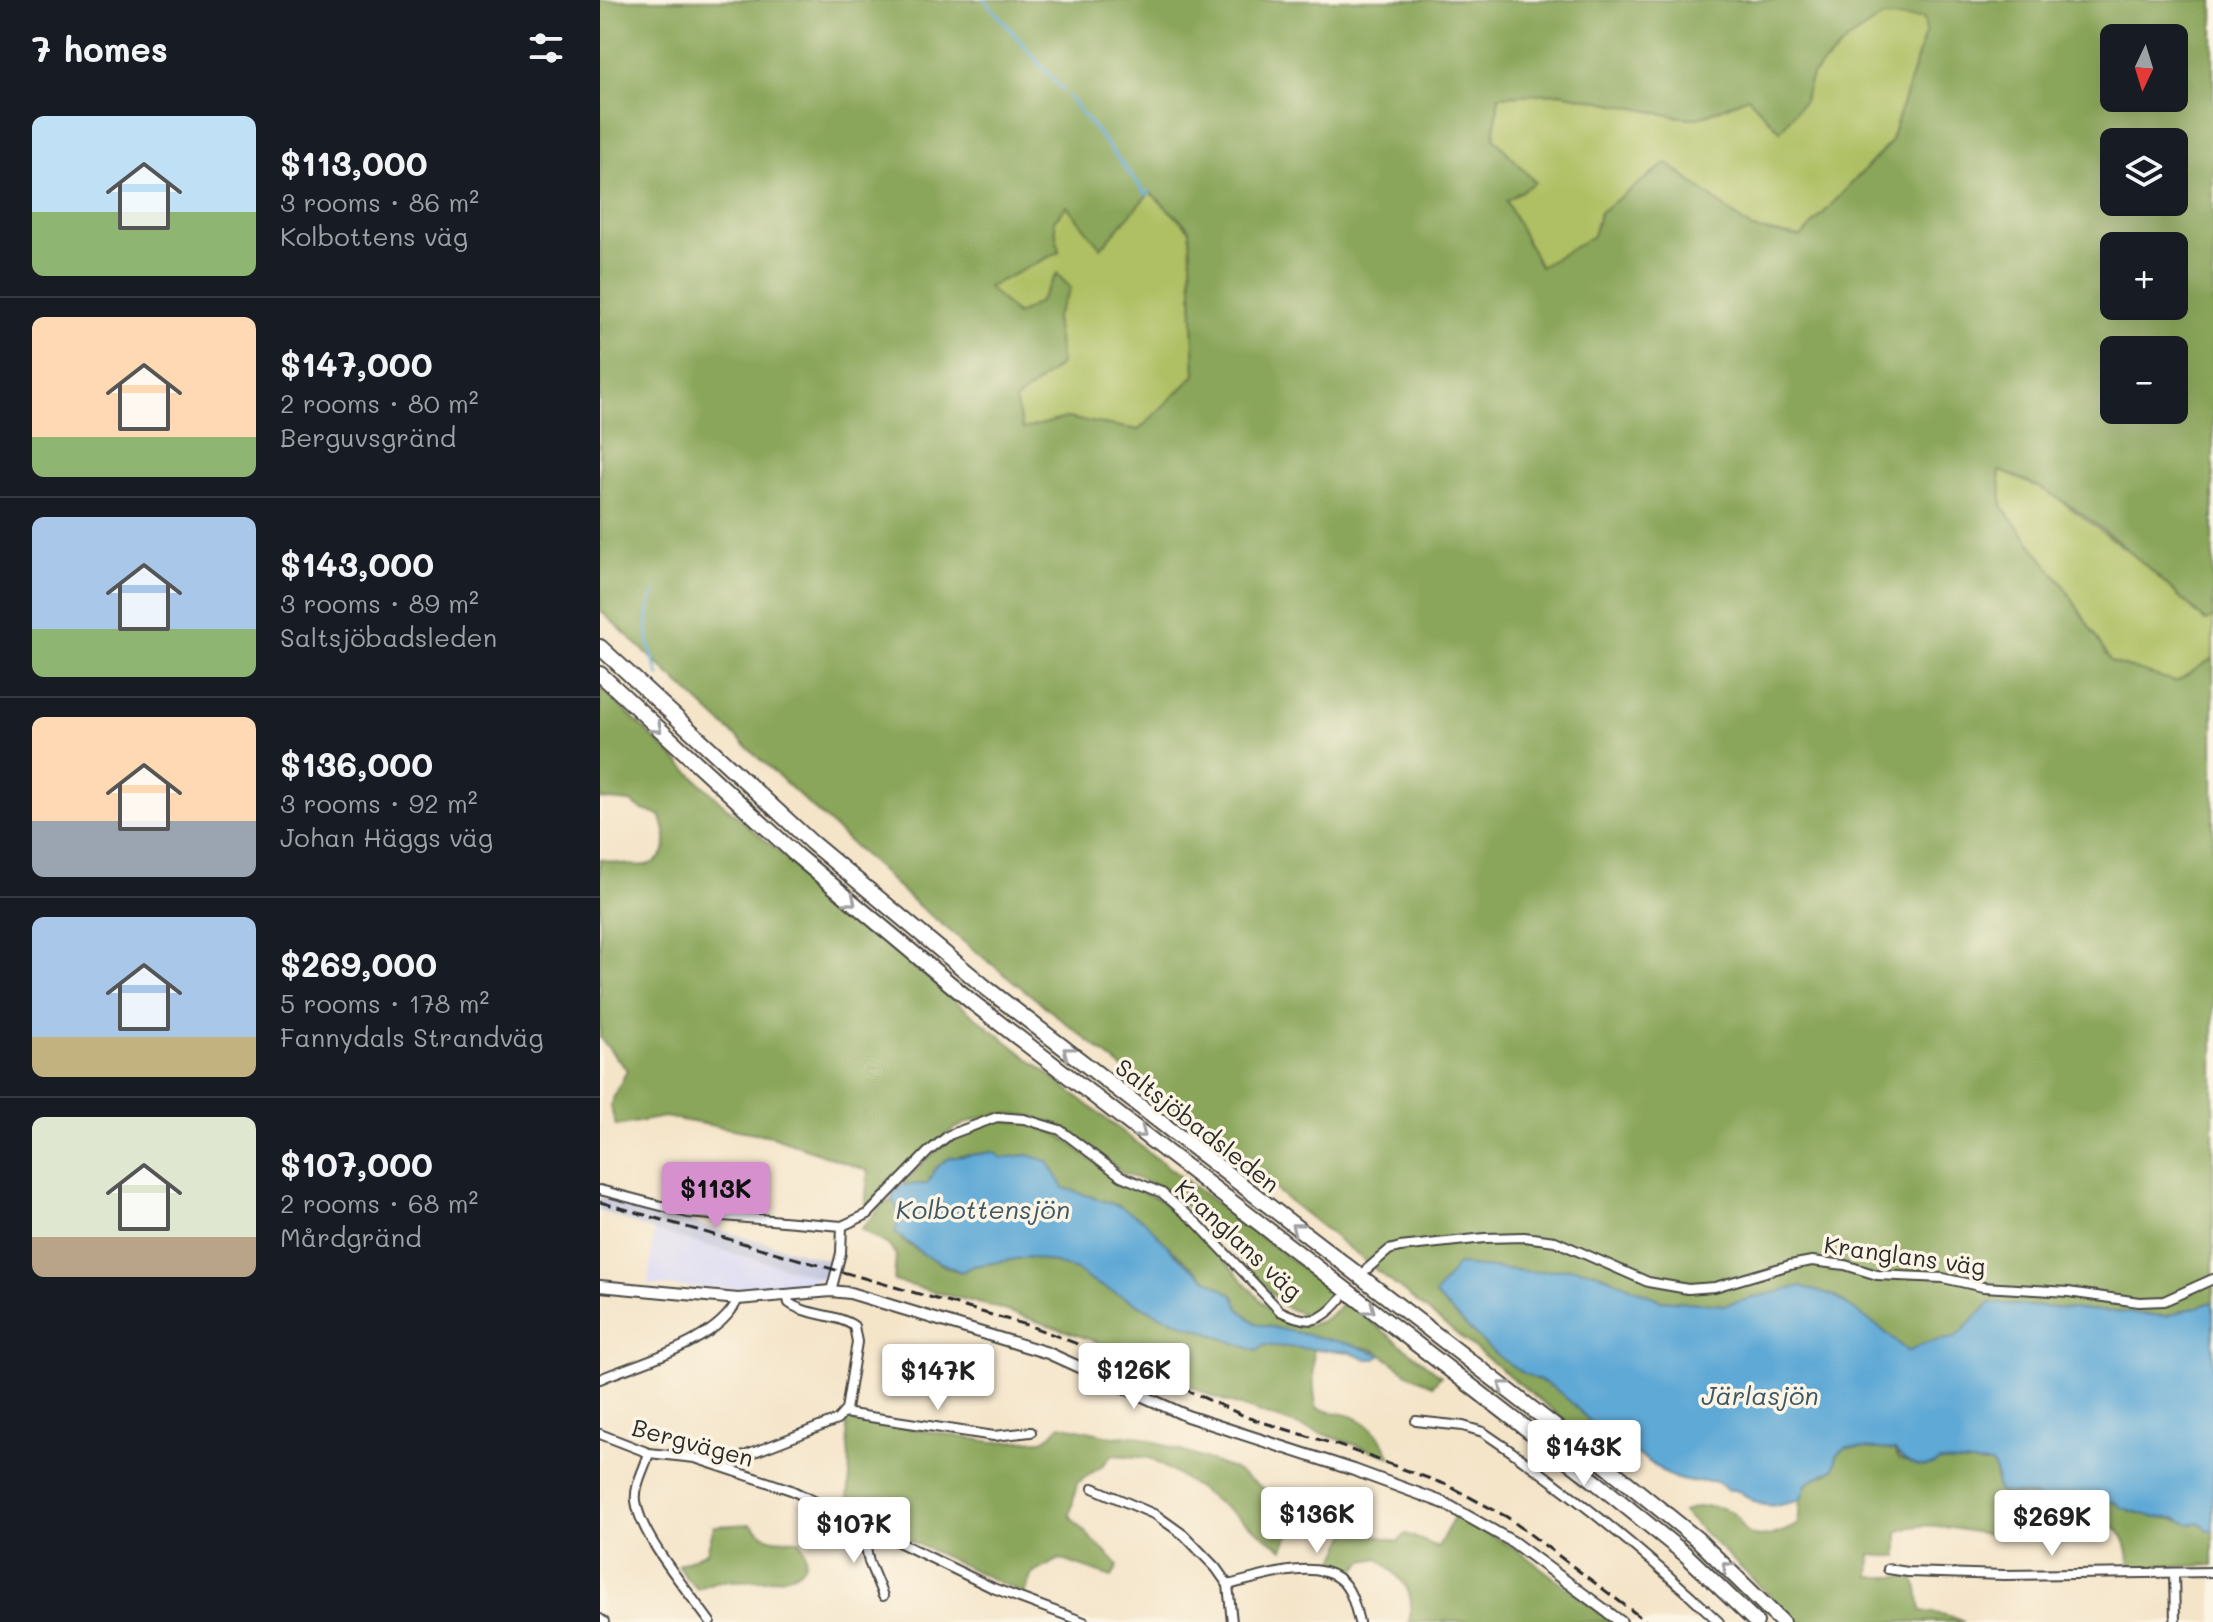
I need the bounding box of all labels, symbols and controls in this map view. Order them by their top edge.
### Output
north arrow [2100,24,2188,112]
map controls [2100,24,2188,424]
text: 7 homes [32,26,168,71]
icon: filters [524,26,568,70]
button: layers [2100,128,2188,216]
text: $113,000 [280,140,428,185]
icon: home [96,148,192,244]
text: 3 rooms · 86 m² [280,185,479,219]
text: Kolbottens väg [280,219,468,253]
button: + [2100,232,2188,320]
button: − [2100,336,2188,424]
text: $147,000 [280,341,433,386]
icon: home [96,349,192,445]
text: 2 rooms · 80 m² [280,386,479,420]
text: Berguvsgränd [280,420,456,454]
text: $143,000 [280,541,434,586]
icon: home [96,549,192,645]
text: 3 rooms · 89 m² [280,586,479,620]
text: Saltsjöbadsleden [280,620,497,654]
one-way arrow [648,718,662,733]
text: $136,000 [280,741,433,786]
icon: home [96,749,192,845]
text: 3 rooms · 92 m² [280,786,478,820]
text: Johan Häggs väg [280,820,493,854]
one-way arrow [841,891,856,906]
text: $269,000 [280,941,437,986]
icon: home [96,949,192,1045]
text: 5 rooms · 178 m² [280,986,489,1020]
text: Fannydals Strandväg [280,1020,543,1054]
one-way arrow [1062,1048,1077,1062]
street label: Saltsjöbadsleden [1110,1051,1286,1199]
one-way arrow [1132,1124,1147,1138]
text: $107,000 [280,1141,433,1186]
icon: home [96,1149,192,1245]
pin: $113K [660,1162,772,1230]
text: $113K [680,1171,752,1205]
street label: Kranglans väg [1169,1172,1309,1306]
text: 2 rooms · 68 m² [280,1186,478,1220]
water label: Kolbottensjön [896,1192,1070,1226]
text: Mårdgränd [280,1220,422,1254]
one-way arrow [1291,1224,1305,1238]
street label: Kranglans väg [1822,1228,1988,1282]
one-way arrow [1361,1299,1375,1313]
pin: $126K [1078,1343,1190,1411]
pin: $147K [882,1344,994,1412]
text: $126K [1097,1352,1171,1386]
text: $147K [900,1353,976,1387]
water label: Järlasjön [1701,1378,1819,1412]
one-way arrow [1497,1382,1512,1396]
street label: Bergvägen [629,1411,757,1473]
pin: $143K [1528,1420,1640,1488]
text: $143K [1546,1429,1622,1463]
pin: $136K [1261,1487,1373,1555]
pin: $269K [1996,1490,2108,1558]
text: $136K [1279,1496,1355,1530]
pin: $107K [798,1497,910,1565]
text: $269K [2012,1499,2092,1533]
text: $107K [816,1506,892,1540]
one-way arrow [1722,1561,1736,1576]

